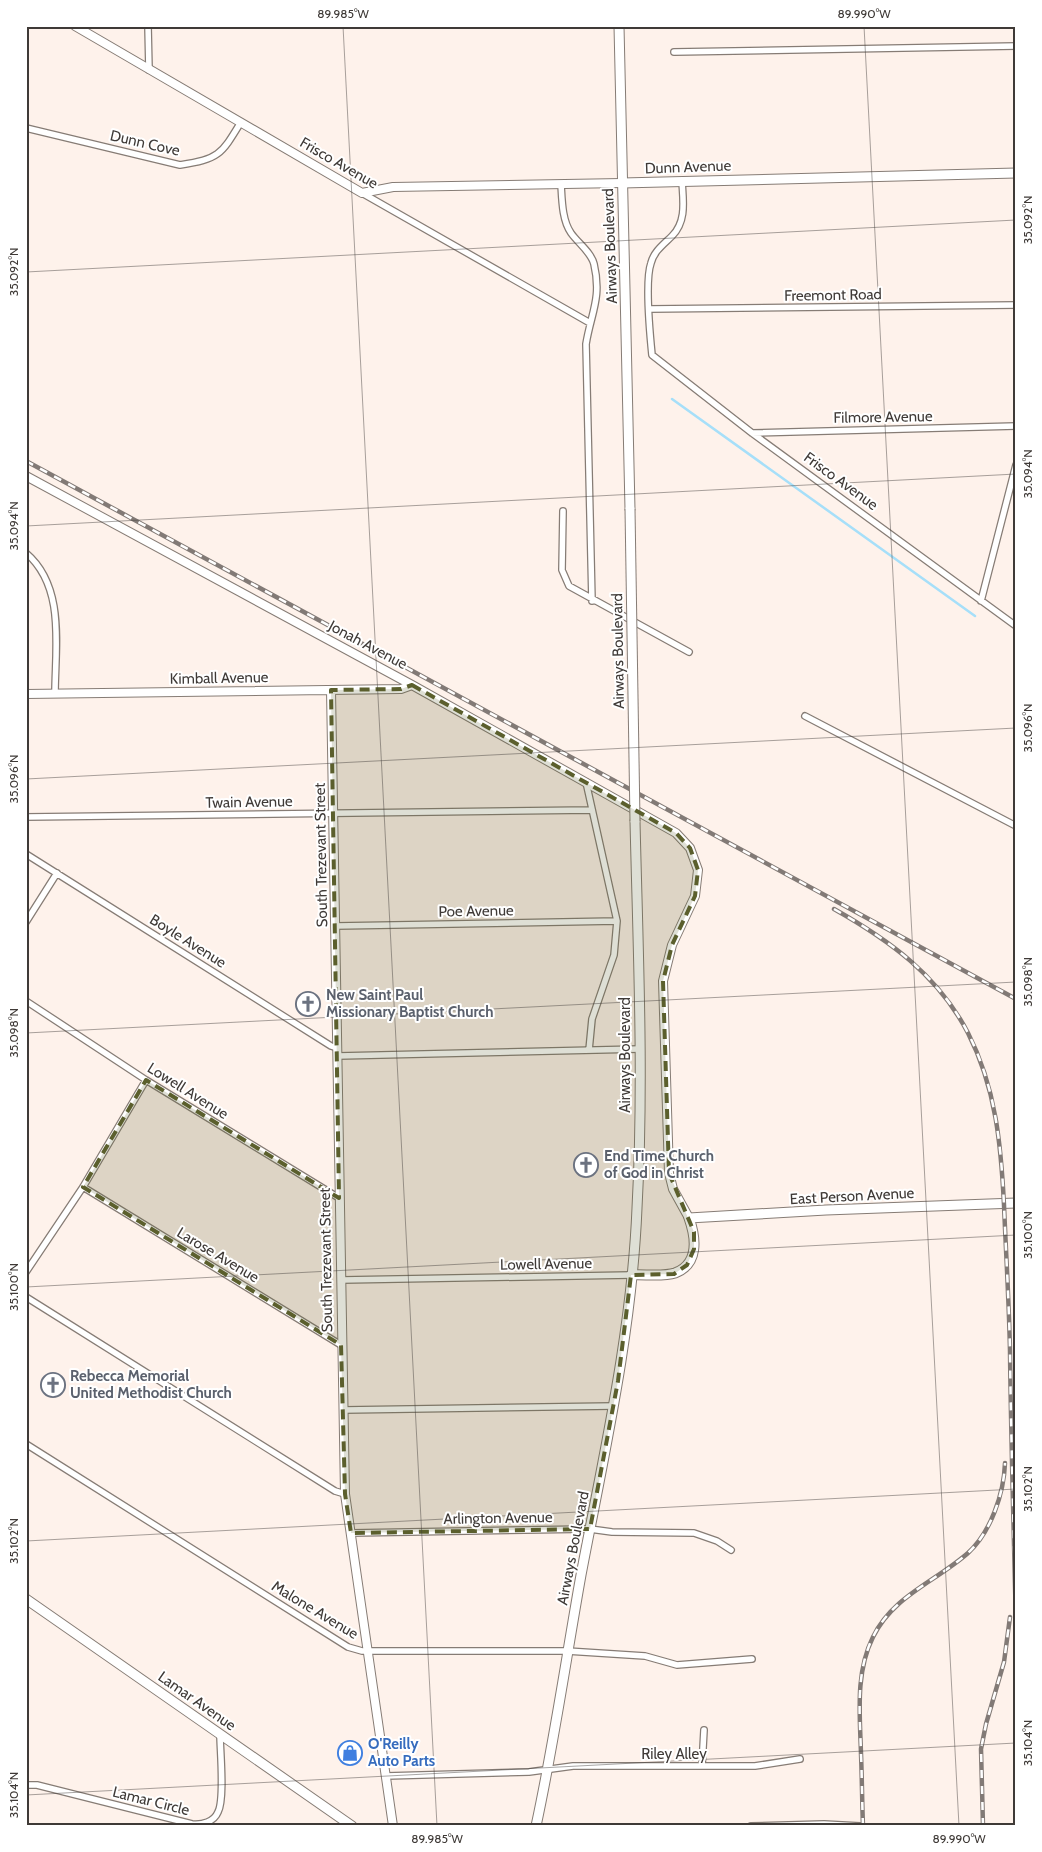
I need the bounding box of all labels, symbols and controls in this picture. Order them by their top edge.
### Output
text: 89.985°W [317,6,370,21]
text: 89.990°W [837,6,891,21]
street label: Dunn Cove [108,126,182,160]
street label: Frisco Avenue [297,133,382,193]
street label: Dunn Avenue [645,156,732,178]
street label: Airways Boulevard [599,188,621,304]
text: 35.092°N [1020,196,1035,244]
text: 35.092°N [6,248,21,296]
street label: Freemont Road [784,285,882,305]
street label: Filmore Avenue [833,407,933,427]
street label: Frisco Avenue [800,448,882,514]
text: 35.094°N [1020,449,1035,499]
text: 35.094°N [6,501,21,551]
street label: Airways Boulevard [608,593,628,709]
street label: Jonah Avenue [325,616,411,673]
street label: Kimball Avenue [169,668,269,688]
text: 35.096°N [1020,703,1035,753]
text: 35.096°N [6,754,21,804]
street label: South Trezevant Street [311,783,331,927]
street label: Twain Avenue [205,792,293,812]
street label: Poe Avenue [438,901,514,921]
street label: Boyle Avenue [146,910,230,972]
text: 35.098°N [1020,957,1035,1007]
place label: New Saint Paul Missionary Baptist Church [326,986,493,1021]
church icon: New Saint Paul Missionary Baptist Church [295,991,321,1017]
street label: Airways Boulevard [616,997,634,1113]
text: 35.098°N [6,1008,21,1058]
street label: Lowell Avenue [144,1059,232,1123]
place label: End Time Church of God in Christ [604,1147,714,1182]
church icon: End Time Church of God in Christ [573,1152,599,1178]
street label: East Person Avenue [789,1184,915,1208]
street label: South Trezevant Street [316,1188,336,1332]
text: 35.100°N [1020,1211,1035,1259]
street label: Larose Avenue [174,1224,262,1287]
street label: Lowell Avenue [500,1254,592,1274]
text: 35.100°N [6,1263,21,1311]
place label: Rebecca Memorial United Methodist Church [70,1367,232,1402]
church icon: Rebecca Memorial United Methodist Church [40,1372,66,1398]
text: 35.102°N [1020,1466,1035,1512]
street label: Airways Boulevard [553,1490,593,1606]
street label: Arlington Avenue [443,1508,553,1528]
text: 35.102°N [6,1518,21,1564]
street label: Malone Avenue [268,1577,362,1643]
street label: Lamar Avenue [155,1668,240,1735]
text: 35.104°N [1020,1720,1035,1766]
place label: O'Reilly Auto Parts [368,1735,435,1770]
shop icon: O'Reilly Auto Parts [337,1740,363,1766]
street label: Riley Alley [641,1745,707,1763]
text: 35.104°N [6,1772,21,1818]
street label: Lamar Circle [111,1783,192,1819]
text: 89.985°W [411,1831,464,1846]
text: 89.990°W [932,1831,986,1846]

